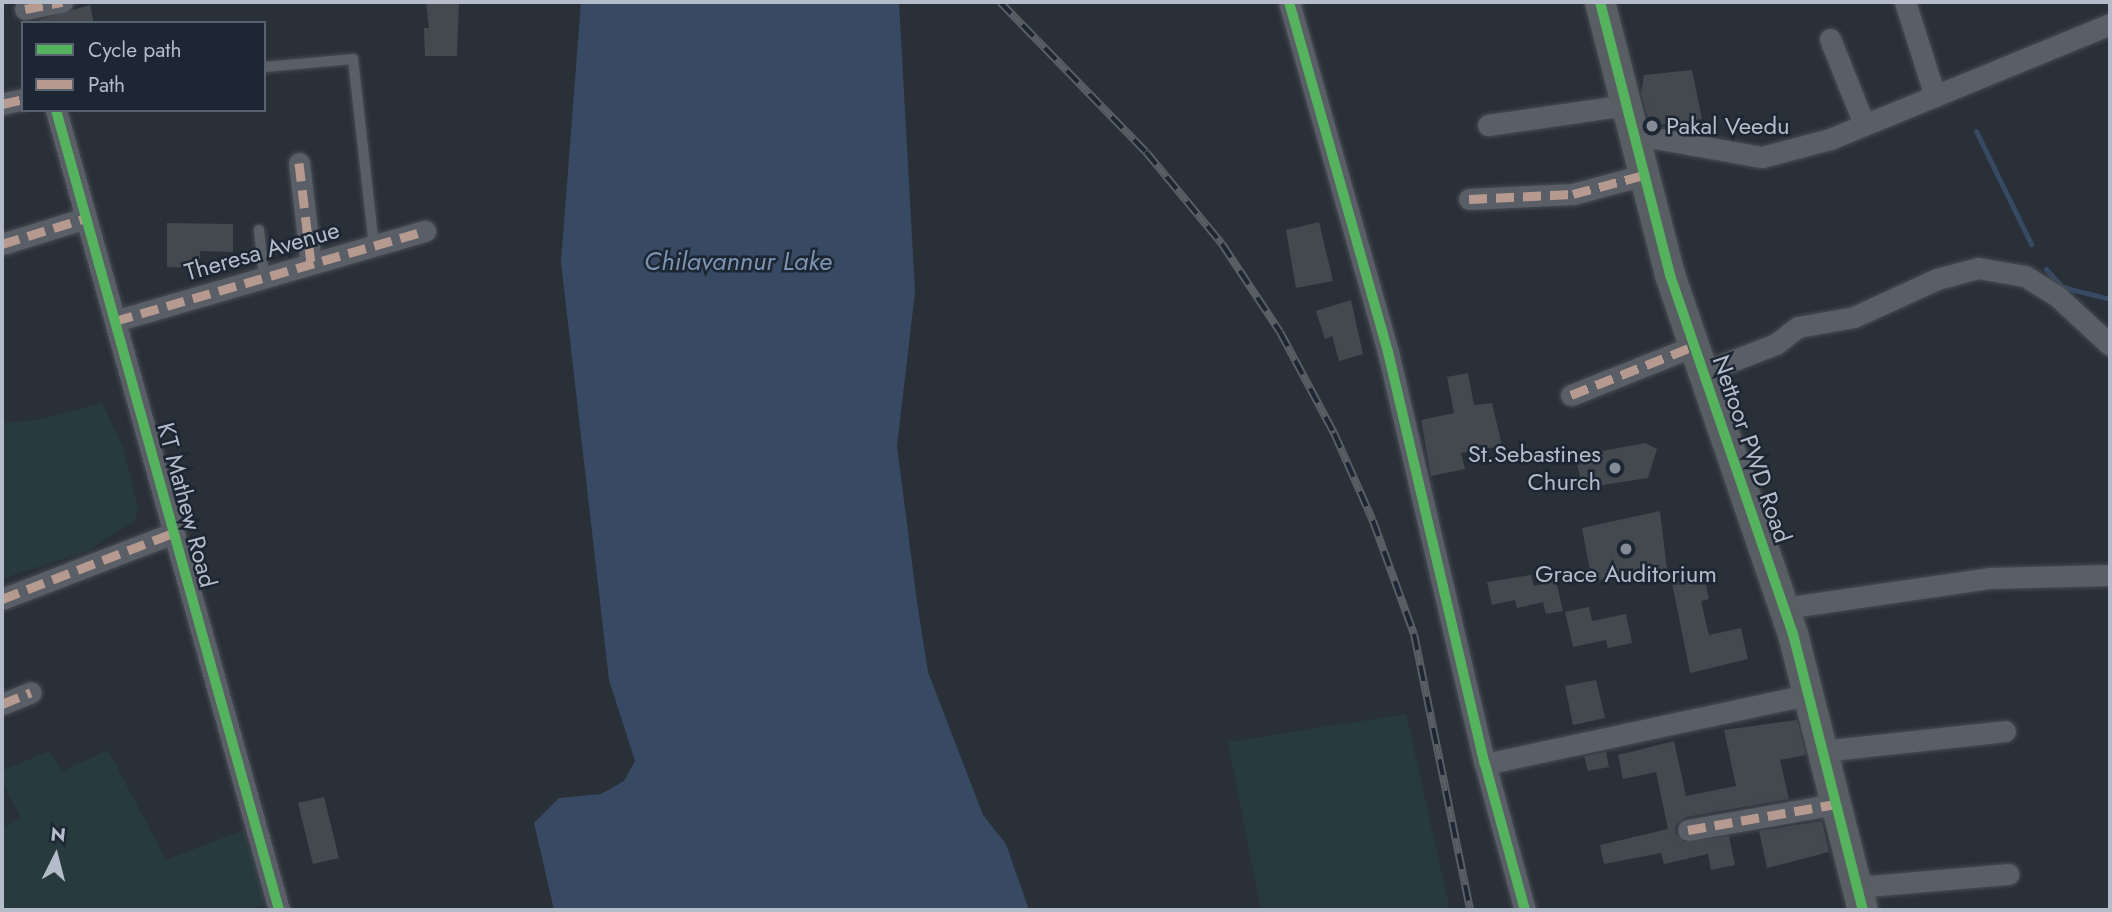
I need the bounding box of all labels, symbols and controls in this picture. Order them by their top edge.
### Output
legend [21,21,266,112]
text: Cycle path [88,35,181,65]
text: Path [88,70,125,100]
place label: Pakal Veedu [1666,112,1790,140]
marker: Pakal Veedu [1644,118,1660,134]
street label: Theresa Avenue [181,215,343,287]
water label: Chilavannur Lake [644,246,832,278]
street label: Nettoor PWD Road [1706,351,1798,547]
street label: KT Mathew Road [151,420,223,590]
place label: St.Sebastines Church [1468,440,1601,496]
marker: St.Sebastines Church [1607,460,1623,476]
marker: Grace Auditorium [1618,541,1634,557]
place label: Grace Auditorium [1535,560,1717,588]
text: N [49,820,67,849]
north arrow [21,821,91,891]

